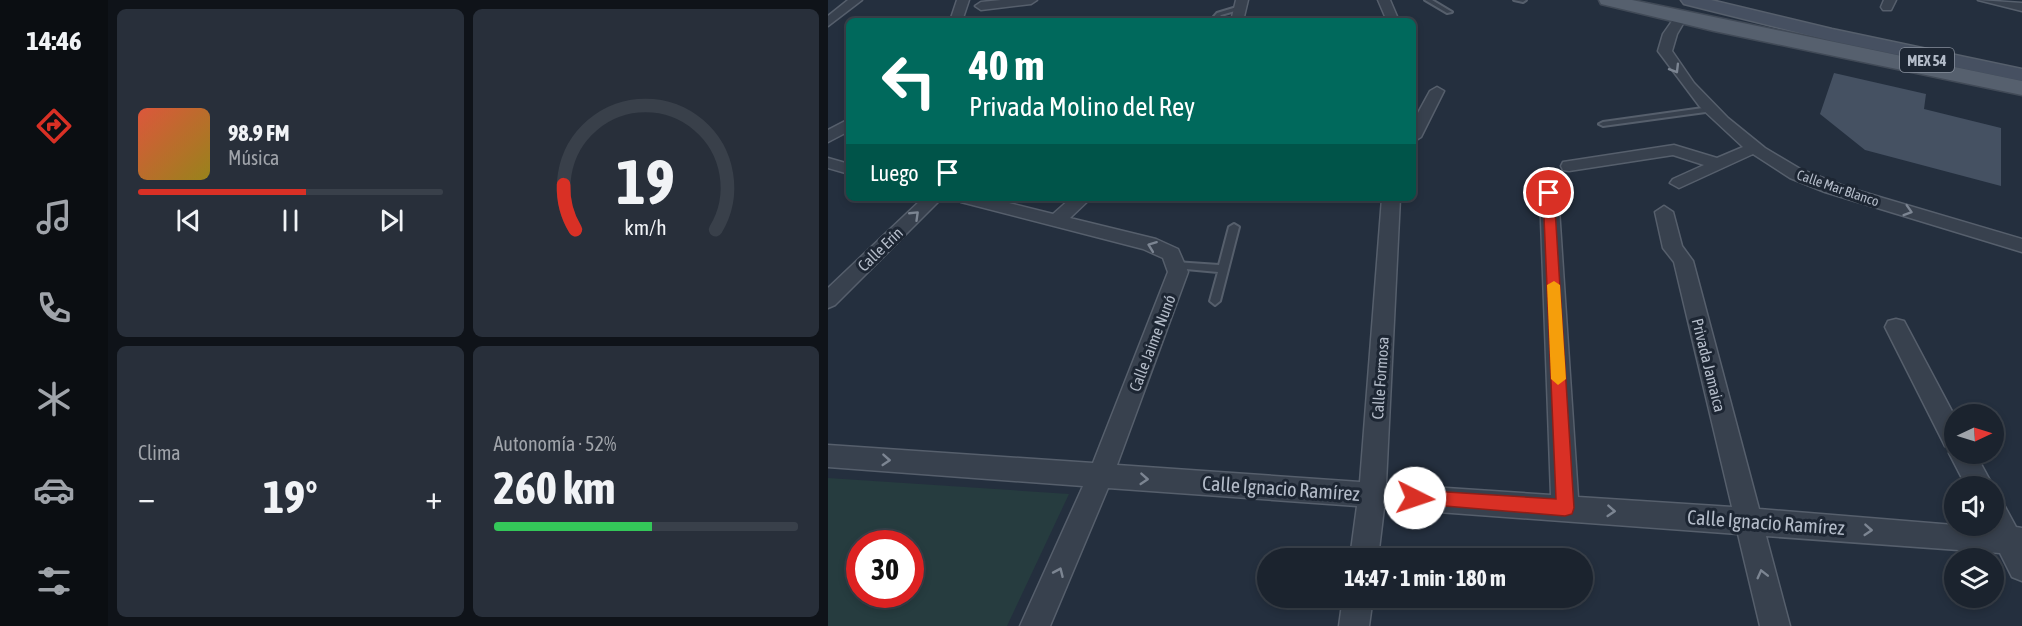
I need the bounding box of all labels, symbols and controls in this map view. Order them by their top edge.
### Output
text: 14:46 [26,25,82,56]
text: 40 m [969,41,1044,89]
icon: left [870,42,948,120]
road number: MEX 54 [1900,48,1954,72]
one-way arrow [1668,63,1680,73]
text: Privada Molino del Rey [969,91,1195,122]
icon: directions [33,105,75,147]
text: 98.9 FM [228,120,290,146]
text: Música [228,146,279,169]
text: 19 [616,146,675,217]
icon: arrive [931,156,964,189]
text: Luego [870,160,919,186]
street label: Calle Mar Blanco [1795,166,1881,210]
pin [1523,167,1574,218]
icon: arrive [1532,176,1565,209]
icon: music [33,196,75,238]
icon: previous [172,204,205,237]
icon: pause [274,204,307,237]
icon: next [375,204,408,237]
one-way arrow [1902,204,1912,216]
one-way arrow [909,211,919,222]
text: km/h [624,215,667,240]
street label: Calle Erín [854,223,906,275]
one-way arrow [1147,241,1158,253]
icon: phone [33,287,75,329]
street label: Calle Jaime Nunó [1125,292,1179,394]
street label: Privada Jamaica [1689,316,1729,414]
street label: Calle Formosa [1368,336,1392,420]
icon: climate [33,378,75,420]
north arrow [1944,404,2004,464]
map controls [1944,404,2004,608]
text: Autonomía · 52% [494,432,616,455]
text: Clima [138,441,181,464]
one-way arrow [882,454,891,467]
text: 260 km [494,462,615,514]
position arrow [1383,466,1447,530]
icon: car [33,469,75,511]
text: 19° [263,471,318,523]
street label: Calle Ignacio Ramírez [1201,471,1361,505]
one-way arrow [1139,472,1148,485]
button: sound [1944,476,2004,536]
text: − [138,478,155,516]
text: + [425,478,442,516]
one-way arrow [1606,505,1615,518]
street label: Calle Ignacio Ramírez [1686,505,1846,539]
one-way arrow [1863,523,1872,536]
speed limit sign: 30 [846,530,924,608]
button: layers [1944,548,2004,608]
icon: filters [33,560,75,602]
text: 14:47 · 1 min · 180 m [1344,565,1506,591]
one-way arrow [1051,568,1063,579]
one-way arrow [1756,569,1769,579]

